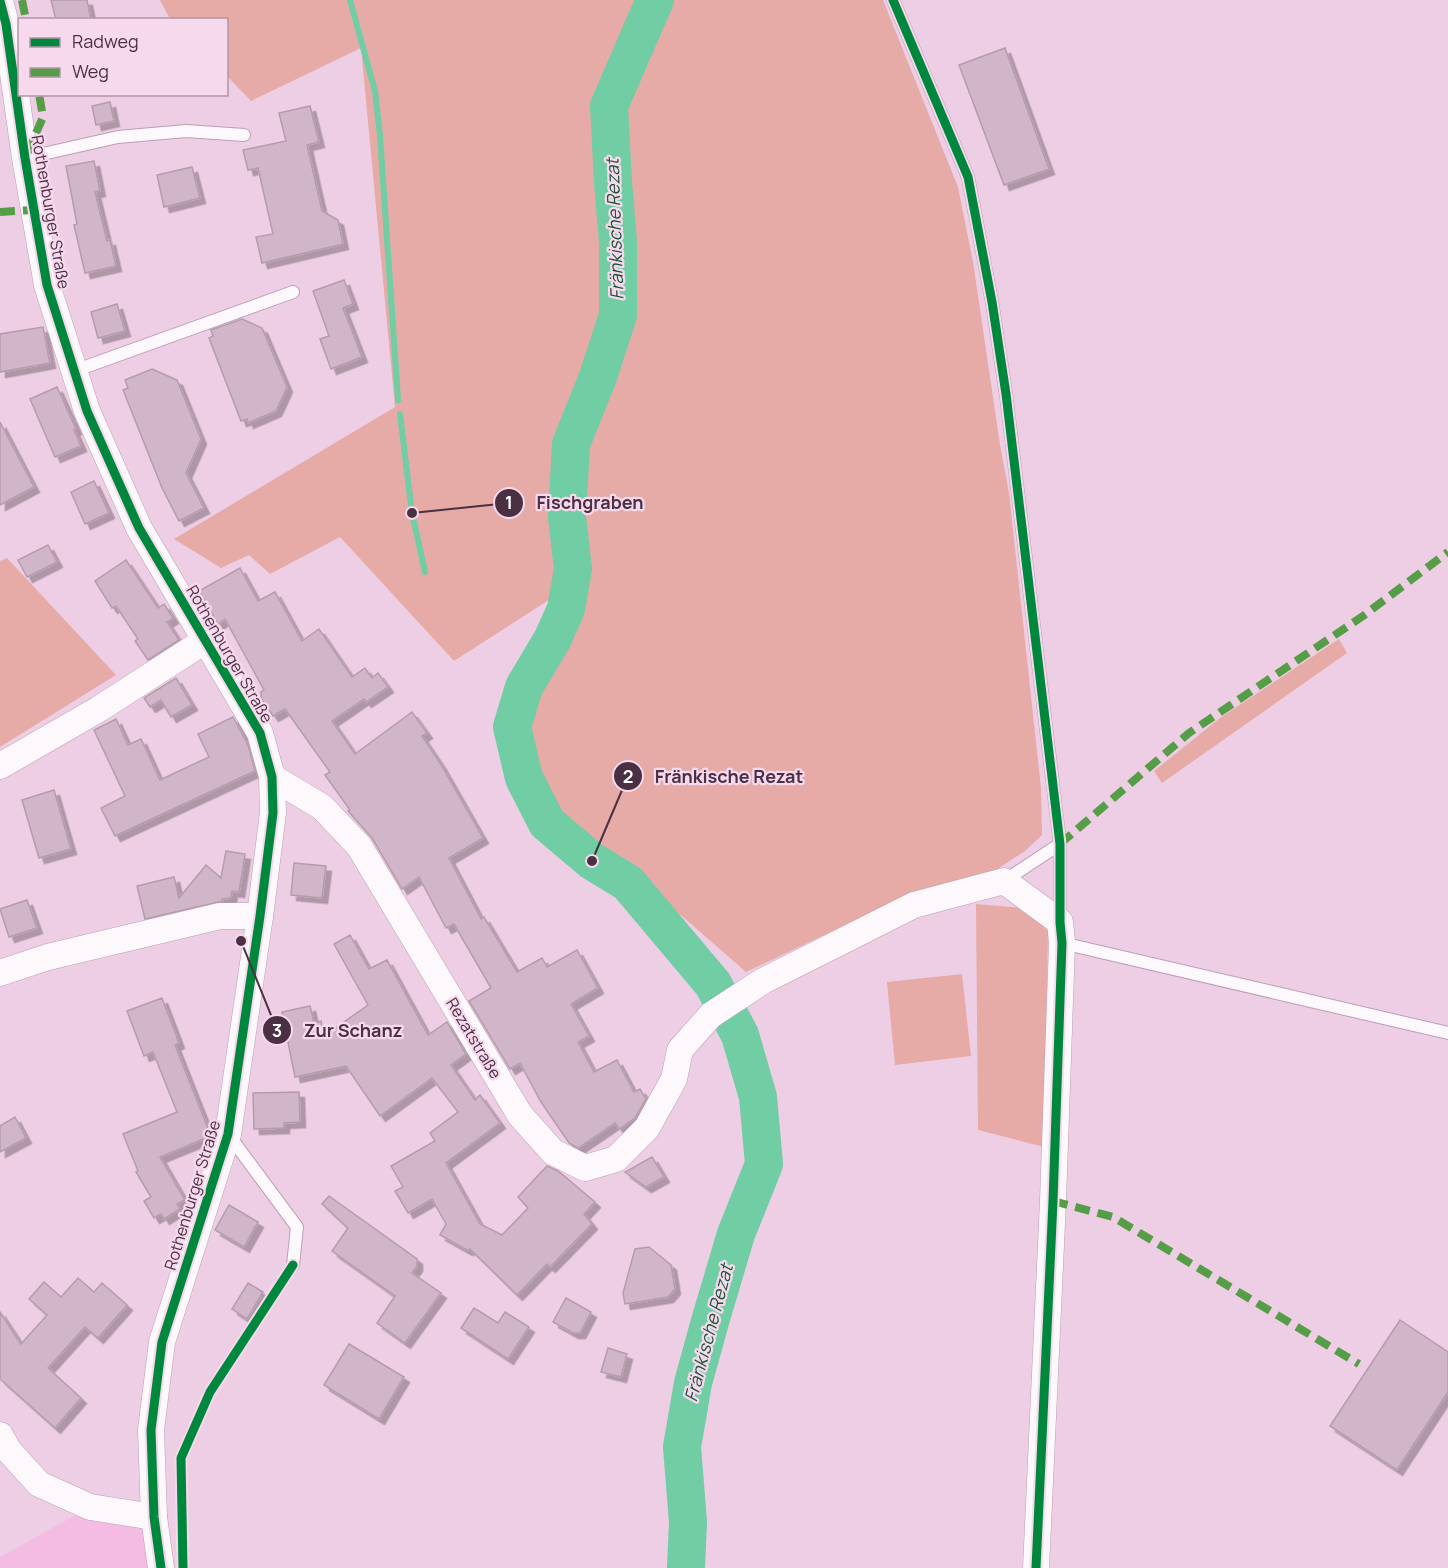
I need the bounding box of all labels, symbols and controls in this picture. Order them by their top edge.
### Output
legend [18,18,228,96]
text: Radweg [72,29,139,53]
text: Weg [72,59,109,83]
street label: Rothenburger Straße [27,133,75,291]
water label: Fränkische Rezat [599,156,628,300]
callout: Fischgraben [494,485,655,521]
text: 1 [505,490,513,514]
text: Fischgraben [536,490,644,514]
street label: Rothenburger Straße [182,581,278,727]
callout: Fränkische Rezat [613,758,815,794]
text: 2 [623,764,633,788]
text: Fränkische Rezat [655,764,803,788]
street label: Rezatstraße [441,993,507,1083]
callout: Zur Schanz [262,1012,415,1048]
text: 3 [272,1018,282,1042]
text: Zur Schanz [304,1018,402,1042]
street label: Rothenburger Straße [159,1117,225,1273]
water label: Fränkische Rezat [678,1260,738,1404]

